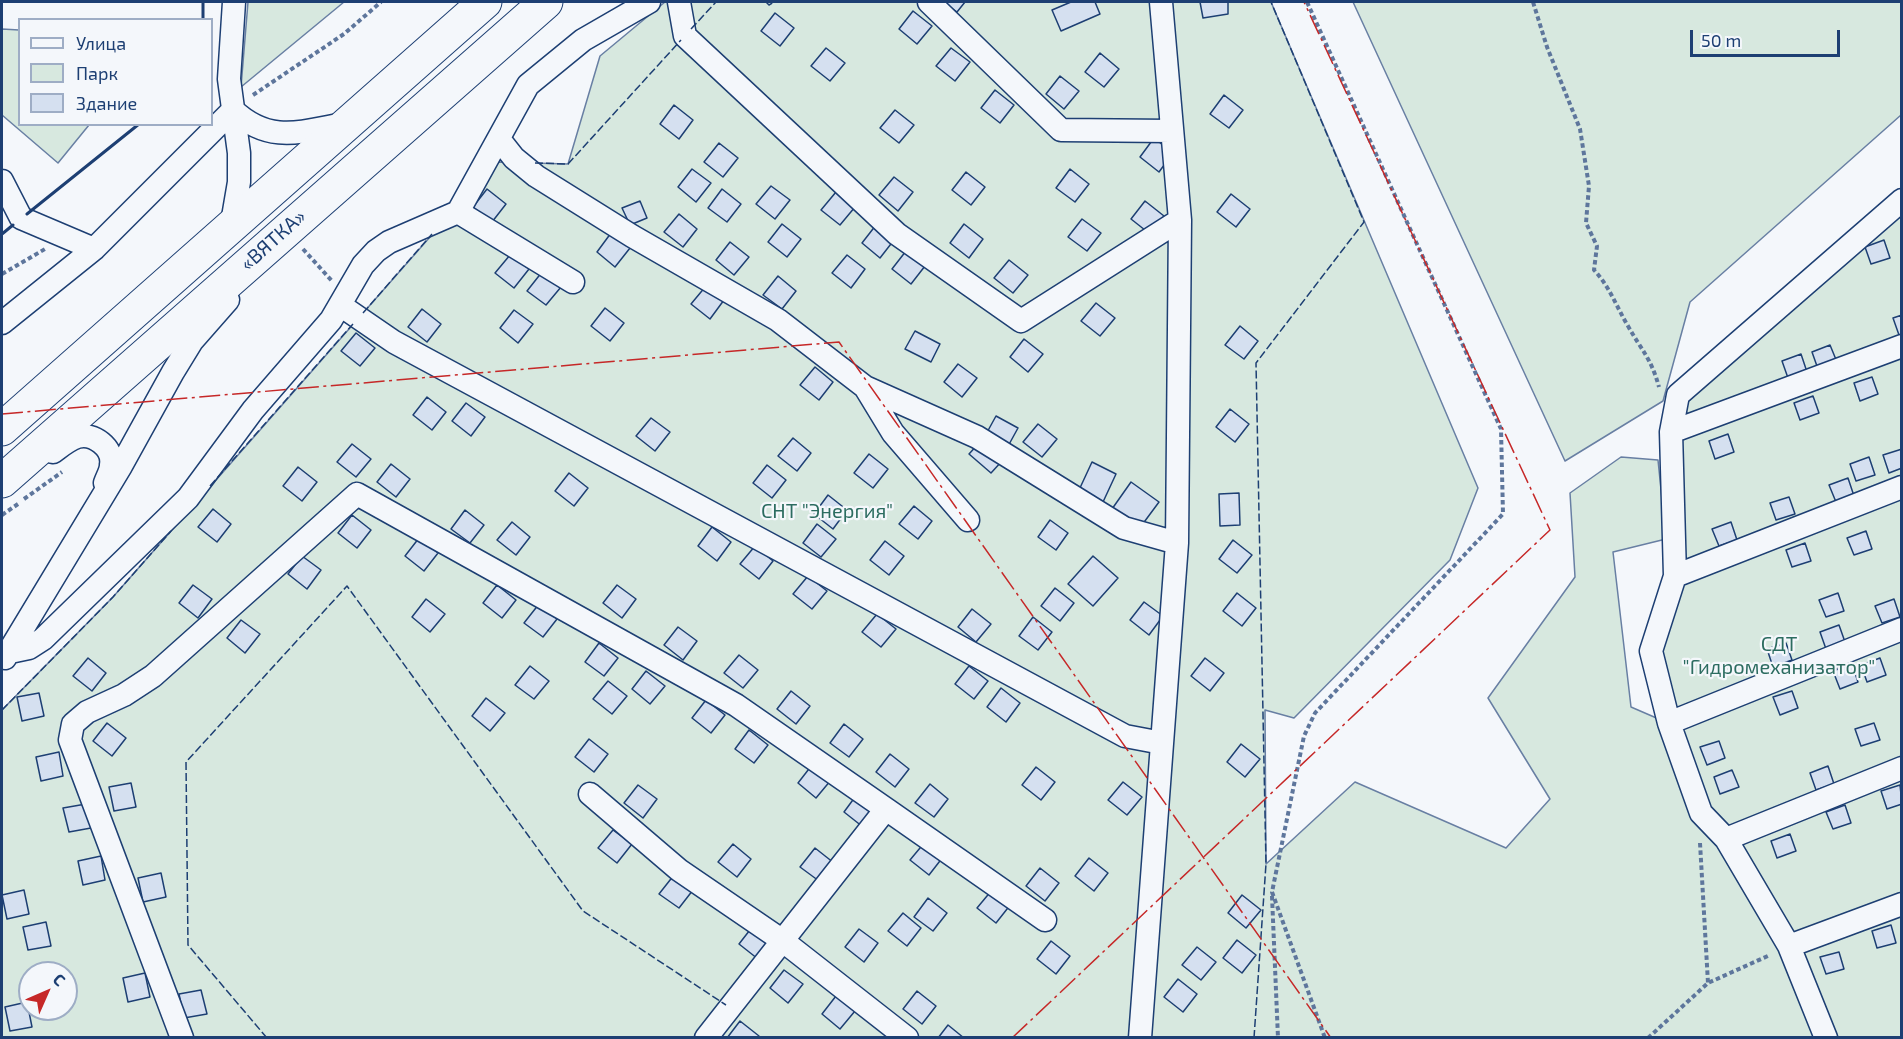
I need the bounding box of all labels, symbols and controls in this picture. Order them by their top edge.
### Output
legend [18,18,213,126]
scale bar [1693,18,1843,56]
text: 50 m [1701,29,1741,51]
text: Улица [76,32,126,54]
text: Парк [76,62,118,84]
text: Здание [76,92,137,114]
street label: «ВЯТКА» [235,204,311,276]
park label: СНТ "Энергия" [761,499,893,523]
park label: СДТ "Гидромеханизатор" [1683,632,1875,679]
north arrow [18,961,78,1021]
text: С [50,969,70,989]

